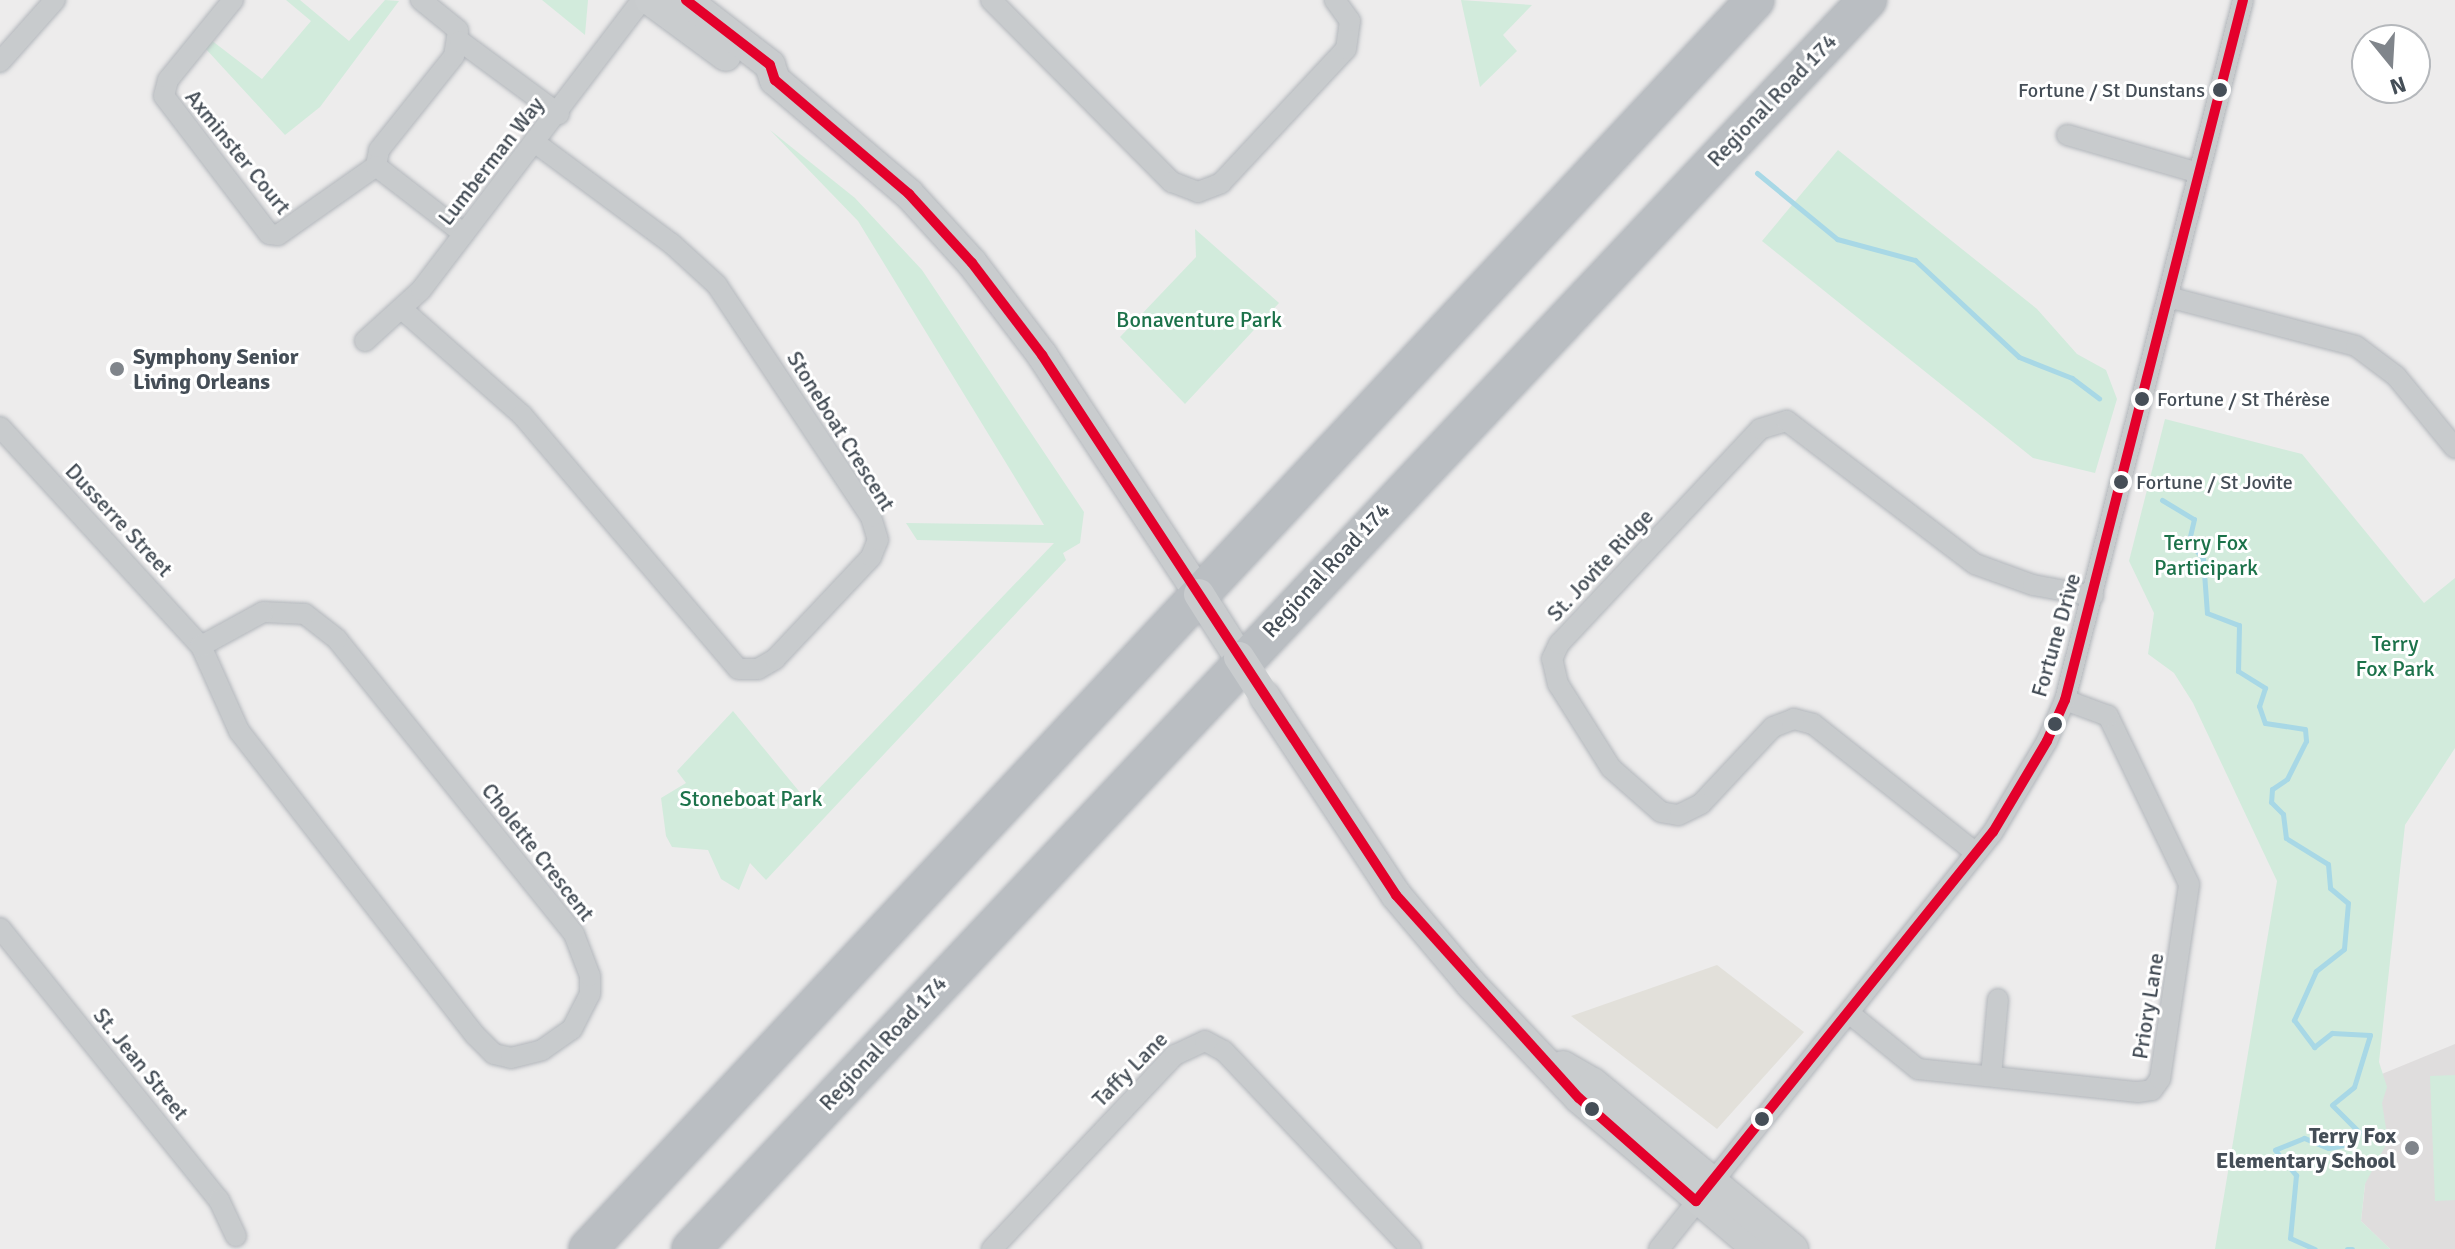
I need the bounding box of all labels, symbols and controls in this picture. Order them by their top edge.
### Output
north arrow [2351,24,2431,104]
street label: Regional Road 174 [1702,28,1842,172]
text: N [2386,70,2409,101]
place label: Fortune / St Dunstans [2018,78,2205,102]
marker: Fortune / St Dunstans [2212,82,2228,98]
street label: Axminster Court [180,84,296,220]
street label: Lumberman Way [433,91,549,231]
park label: Bonaventure Park [1116,307,1282,333]
place label: Symphony Senior Living Orleans [133,343,298,394]
street label: Stoneboat Crescent [781,346,901,516]
marker: Symphony Senior Living Orleans [108,360,126,378]
place label: Fortune / St Thérèse [2157,387,2330,411]
marker: Fortune / St Thérèse [2134,391,2150,407]
street label: Dusserre Street [60,458,178,582]
place label: Fortune / St Jovite [2136,470,2293,494]
marker: Fortune / St Jovite [2113,474,2129,490]
street label: Regional Road 174 [1257,497,1395,643]
street label: St. Jovite Ridge [1541,503,1659,627]
park label: Terry Fox Participark [2154,529,2258,580]
street label: Fortune Drive [2026,570,2086,700]
park label: Terry Fox Park [2355,630,2435,682]
unlabelled marker [2047,716,2063,732]
street label: Cholette Crescent [476,778,600,926]
park label: Stoneboat Park [680,786,822,812]
street label: Priory Lane [2127,951,2169,1061]
street label: Regional Road 174 [814,970,952,1116]
street label: St. Jean Street [88,1003,194,1125]
street label: Taffy Lane [1087,1026,1173,1112]
unlabelled marker [1584,1101,1600,1117]
unlabelled marker [1754,1111,1770,1127]
place label: Terry Fox Elementary School [2216,1122,2396,1174]
marker: Terry Fox Elementary School [2403,1139,2421,1157]

